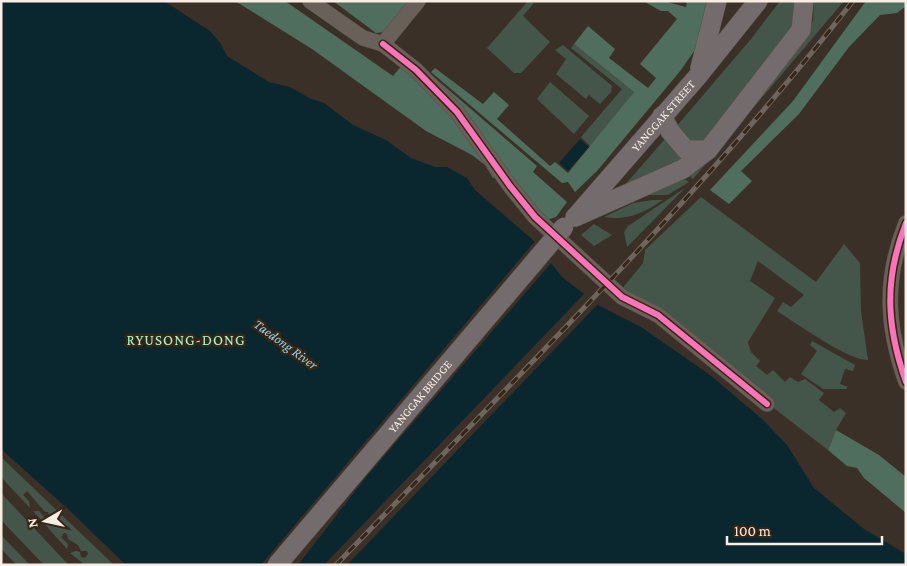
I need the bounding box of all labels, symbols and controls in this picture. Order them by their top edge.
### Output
street label: YANGGAK STREET [628,77,698,154]
water label: Taedong River [251,316,322,373]
district label: RYUSONG-DONG [127,332,245,348]
street label: YANGGAK BRIDGE [385,357,455,436]
north arrow [20,496,70,546]
scale bar [727,514,882,546]
text: N [23,517,41,529]
text: 100 m [734,523,771,539]

